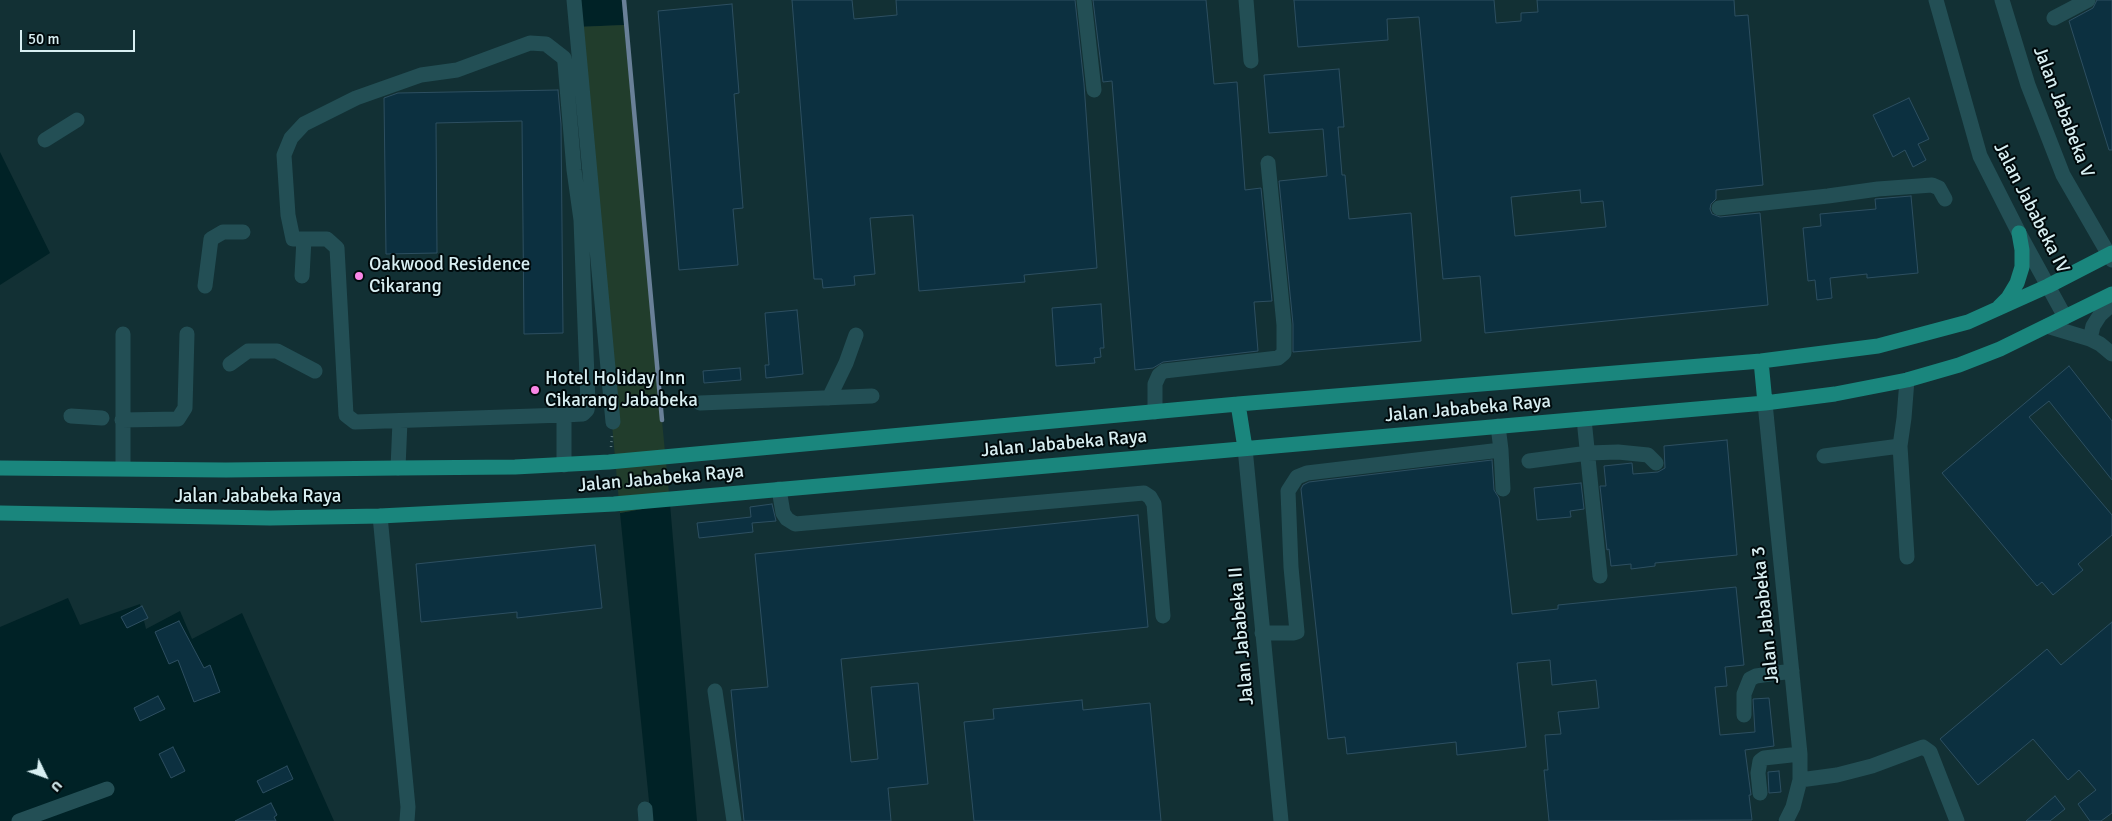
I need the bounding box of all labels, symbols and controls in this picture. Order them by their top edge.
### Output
scale bar [22,20,138,52]
text: 50 m [28,30,59,48]
street label: Jalan Jababeka V [2028,43,2098,181]
street label: Jalan Jababeka IV [1988,139,2074,277]
place label: Oakwood Residence Cikarang [369,254,530,298]
marker: Oakwood Residence Cikarang [353,270,365,282]
place label: Hotel Holiday Inn Cikarang Jababeka [545,368,698,412]
marker: Hotel Holiday Inn Cikarang Jababeka [529,384,541,396]
street label: Jalan Jababeka Raya [1384,390,1552,428]
street label: Jalan Jababeka Raya [980,425,1148,463]
street label: Jalan Jababeka Raya [577,460,745,498]
street label: Jalan Jababeka Raya [175,486,341,508]
street label: Jalan Jababeka 3 [1747,545,1785,685]
street label: Jalan Jababeka II [1225,566,1259,706]
north arrow [20,751,70,801]
text: U [47,777,66,796]

